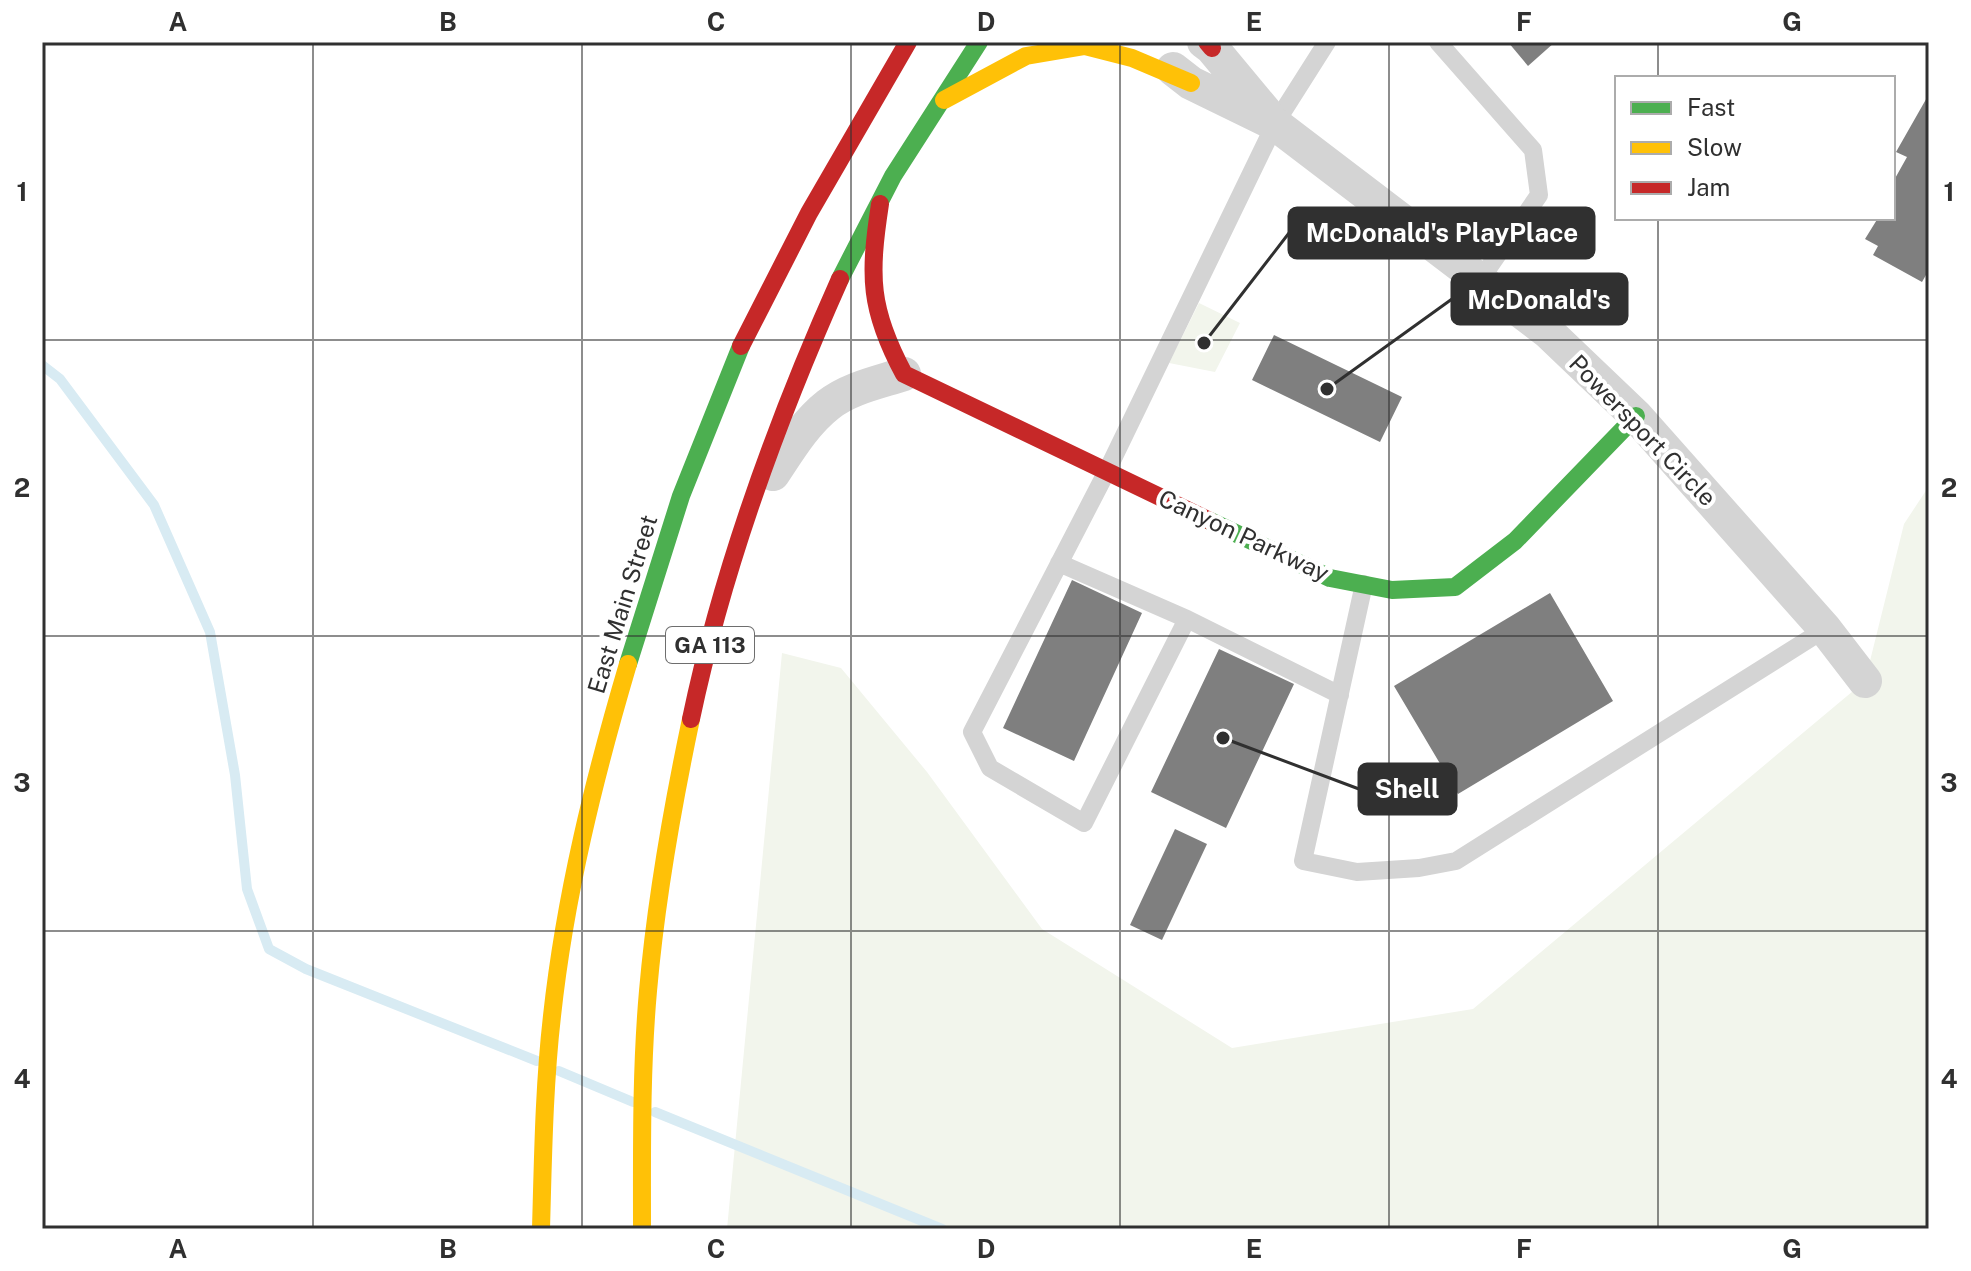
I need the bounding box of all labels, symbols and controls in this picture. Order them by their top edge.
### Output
text: A [169,6,188,37]
text: B [439,6,457,37]
text: C [707,6,725,37]
text: D [977,6,995,37]
text: E [1246,6,1262,37]
text: F [1516,6,1532,37]
text: G [1782,6,1802,37]
legend [1615,76,1895,220]
text: Fast [1687,93,1735,121]
text: Slow [1687,133,1742,161]
text: Jam [1687,173,1730,201]
text: 1 [16,176,28,207]
text: 1 [1943,176,1955,207]
callout: McDonald's PlayPlace [1289,208,1594,258]
text: McDonald's PlayPlace [1306,217,1578,248]
callout: McDonald's [1452,274,1627,324]
text: McDonald's [1467,284,1611,315]
street label: Powersport Circle [1564,349,1722,511]
text: 2 [14,472,30,503]
text: 2 [1941,472,1957,503]
street label: Canyon Parkway [1154,483,1334,587]
street label: East Main Street [582,511,662,697]
road number: GA 113 [666,627,754,663]
callout: Shell [1359,764,1456,814]
text: 3 [13,767,31,798]
text: 3 [1940,767,1958,798]
text: Shell [1374,773,1440,804]
text: 4 [13,1063,31,1094]
text: 4 [1940,1063,1958,1094]
text: A [169,1233,188,1264]
text: B [439,1233,457,1264]
text: C [707,1233,725,1264]
text: D [977,1233,995,1264]
text: E [1246,1233,1262,1264]
text: F [1516,1233,1532,1264]
text: G [1782,1233,1802,1264]

